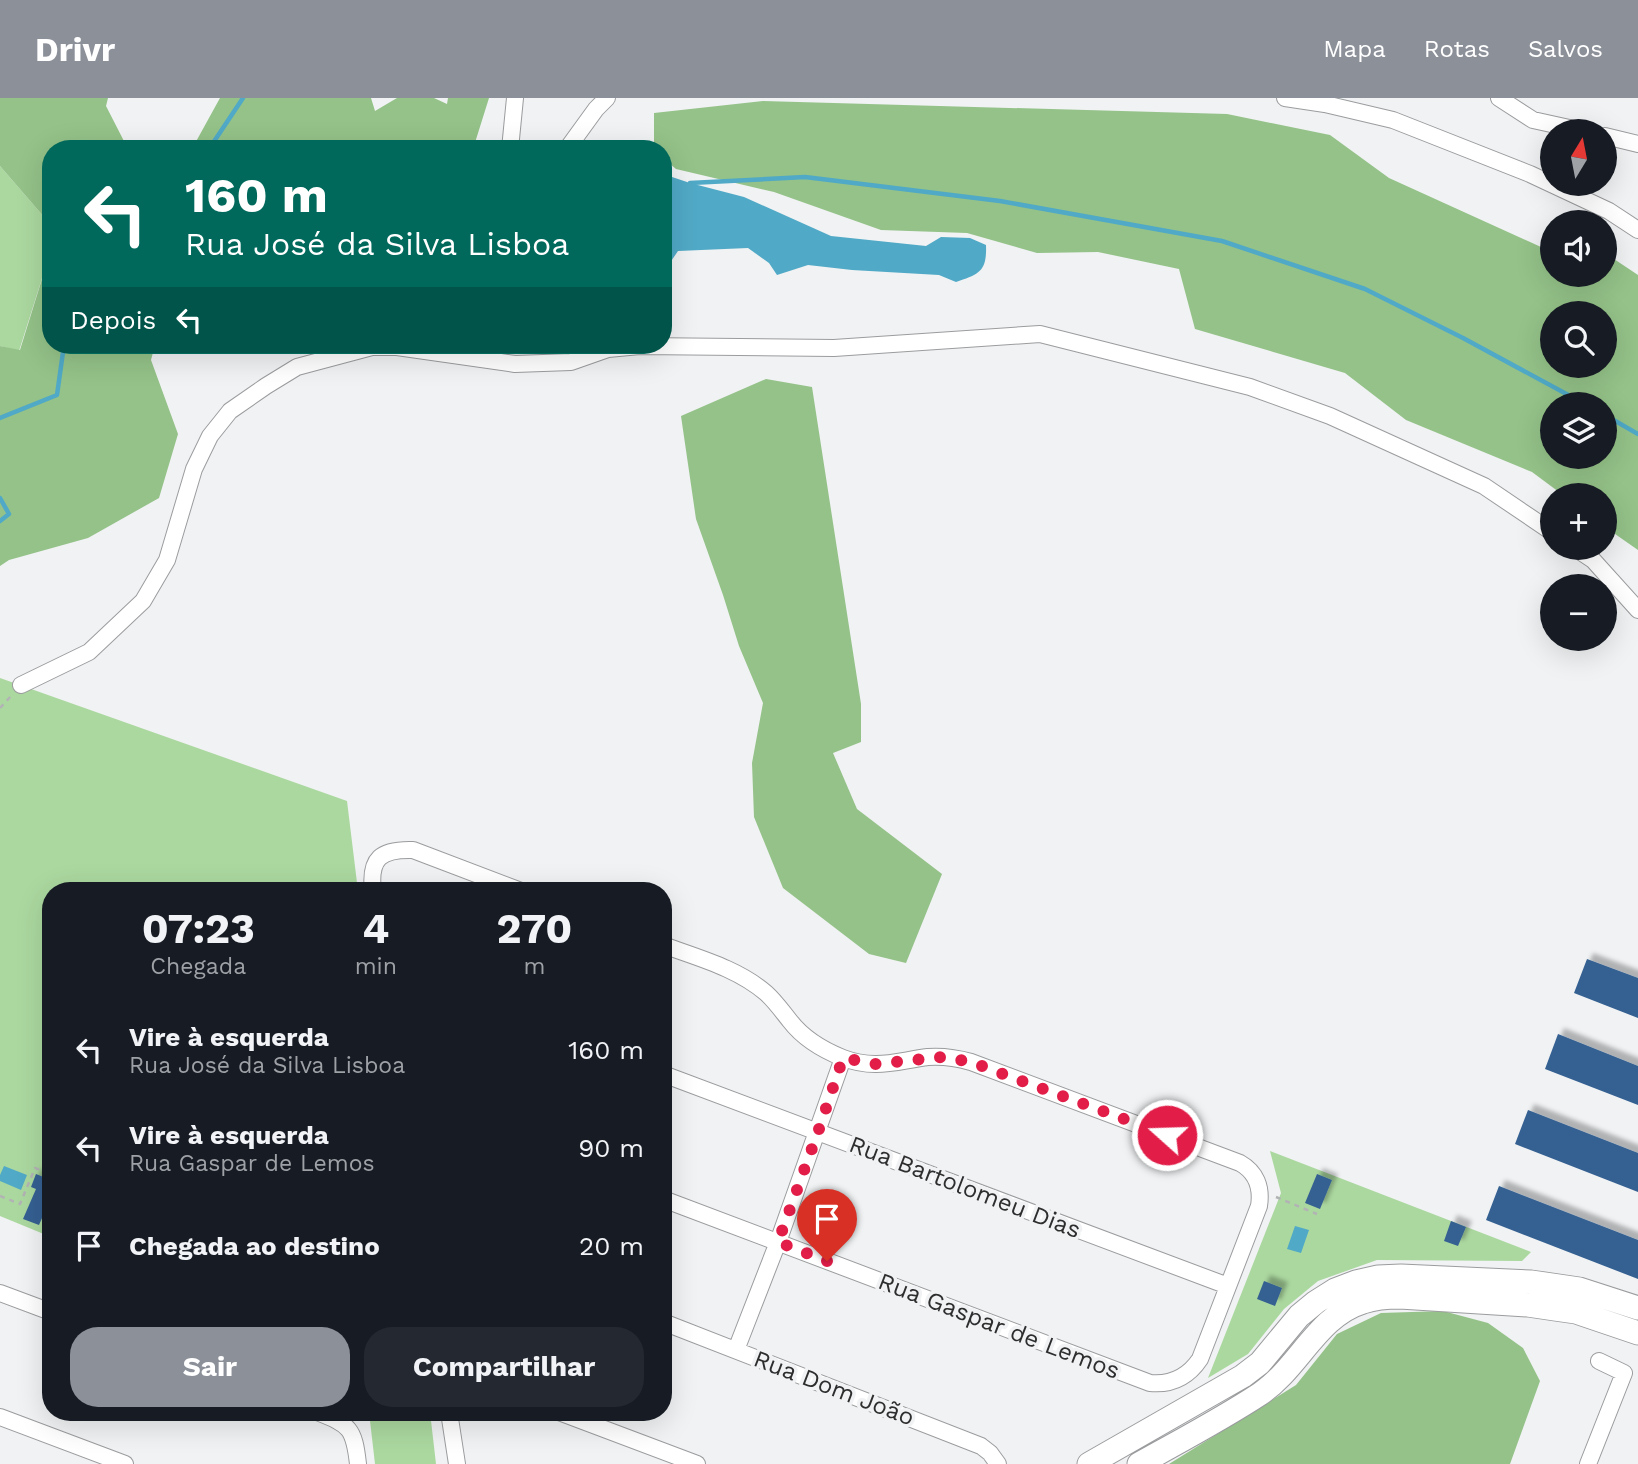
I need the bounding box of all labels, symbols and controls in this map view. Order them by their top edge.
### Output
text: Drivr [35,30,115,69]
text: Mapa [1323,35,1386,63]
text: Rotas [1424,35,1490,63]
text: Salvos [1528,35,1603,63]
north arrow [1540,119,1617,196]
map controls [1540,119,1617,651]
text: 160 m [185,166,328,224]
icon: left [70,168,161,259]
button: sound [1540,210,1617,287]
text: Rua José da Silva Lisboa [185,225,569,263]
icon: left [170,301,208,339]
button: search [1540,301,1617,378]
text: Depois [70,305,156,335]
button: layers [1540,392,1617,469]
button: + [1540,483,1617,560]
button: − [1540,574,1617,651]
text: 07:23 [142,904,255,953]
text: 4 [362,904,389,953]
text: 270 [497,904,572,953]
text: Chegada [150,953,246,980]
text: min [355,953,397,980]
text: m [523,953,545,980]
text: Vire à esquerda [129,1022,329,1052]
icon: left [70,1031,108,1069]
text: 160 m [568,1035,644,1065]
text: Rua José da Silva Lisboa [129,1052,405,1079]
position arrow [1130,1098,1204,1172]
text: Vire à esquerda [129,1120,329,1150]
icon: left [70,1129,108,1167]
street label: Rua Bartolomeu Dias [845,1130,1085,1244]
text: 90 m [578,1133,644,1163]
text: Rua Gaspar de Lemos [129,1150,375,1177]
pin [797,1189,857,1261]
icon: arrive [808,1200,846,1238]
icon: arrive [70,1227,108,1265]
text: Chegada ao destino [129,1231,380,1261]
text: 20 m [579,1231,644,1261]
street label: Rua Gaspar de Lemos [874,1267,1124,1385]
button: Sair [70,1327,350,1407]
button: Compartilhar [364,1327,644,1407]
street label: Rua Dom João [750,1345,918,1431]

